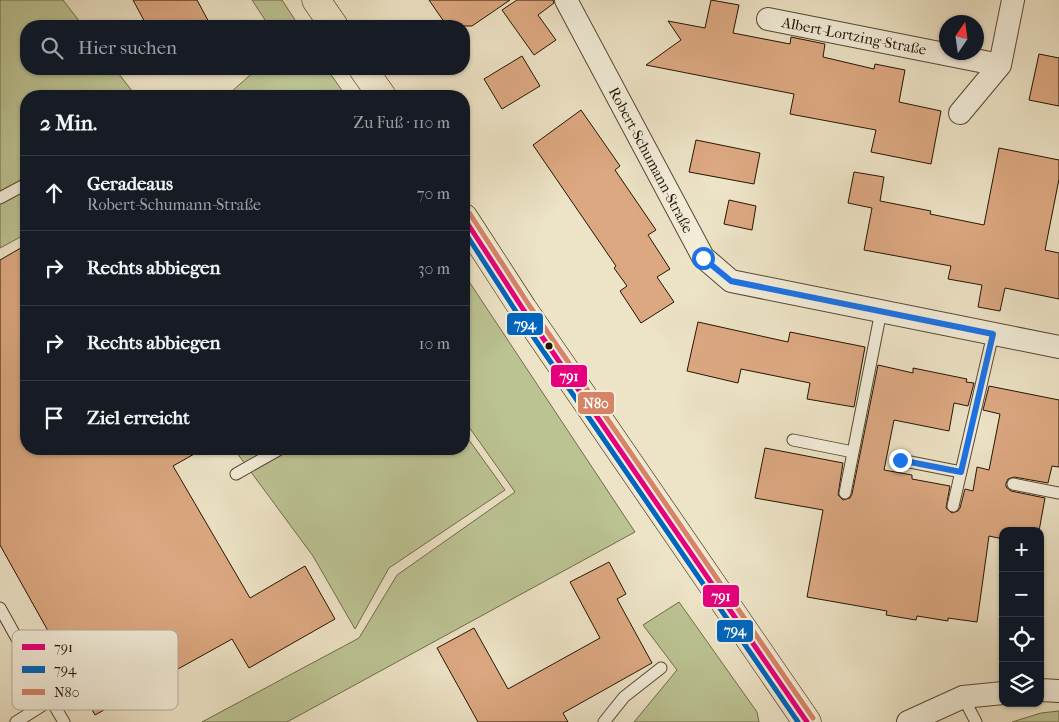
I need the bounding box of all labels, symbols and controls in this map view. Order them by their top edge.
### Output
street label: Albert-Lortzing-Straße [779,13,928,59]
north arrow [939,15,984,60]
search box [20,20,470,75]
icon: search [38,34,66,62]
text: Hier suchen [78,37,177,59]
street label: Robert-Schumann-Straße [605,84,697,237]
text: 2 Min. [40,111,97,135]
text: Zu Fuß · 110 m [353,113,450,132]
text: Geradeaus [87,173,173,195]
icon: ahead [40,179,68,207]
text: 70 m [417,184,450,203]
text: Robert-Schumann-Straße [87,195,261,214]
route start [692,247,715,270]
icon: right [40,254,68,282]
text: Rechts abbiegen [87,257,221,279]
text: 30 m [418,259,450,278]
line badge: 794 [506,312,544,336]
text: 794 [513,316,537,333]
icon: right [40,329,68,357]
text: Rechts abbiegen [87,332,221,354]
text: 10 m [419,334,450,353]
unlabelled marker [544,341,554,351]
line badge: 791 [550,364,588,388]
text: 791 [558,368,579,385]
line badge: N80 [577,391,615,415]
text: N80 [583,395,609,412]
icon: arrive [40,404,68,432]
text: Ziel erreicht [87,407,190,429]
route end [889,449,912,472]
map controls [999,527,1044,707]
button: + [999,527,1044,572]
button: − [999,572,1044,617]
line badge: 791 [702,584,740,608]
text: 791 [710,588,731,605]
button: locate [999,617,1044,662]
line badge: 794 [716,619,754,643]
text: 794 [723,622,747,639]
legend [12,630,178,710]
text: 791 [54,639,73,656]
text: 794 [54,661,77,678]
button: layers [999,662,1044,707]
text: N80 [54,684,79,701]

